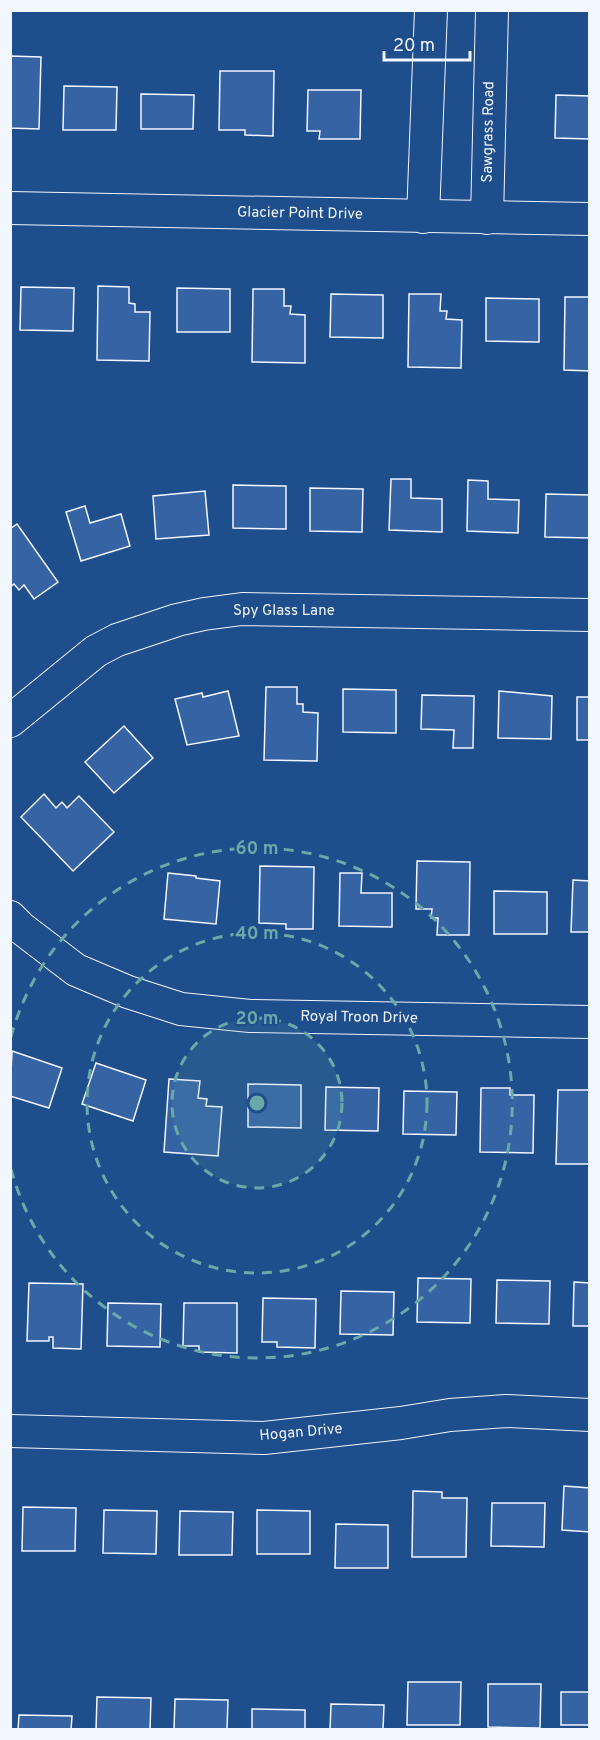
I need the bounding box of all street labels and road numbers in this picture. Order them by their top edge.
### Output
street label: Sawgrass Road [479,81,499,183]
street label: Glacier Point Drive [237,203,363,225]
street label: Spy Glass Lane [233,602,335,621]
street label: Royal Troon Drive [300,1007,418,1029]
street label: Hogan Drive [259,1420,343,1446]

